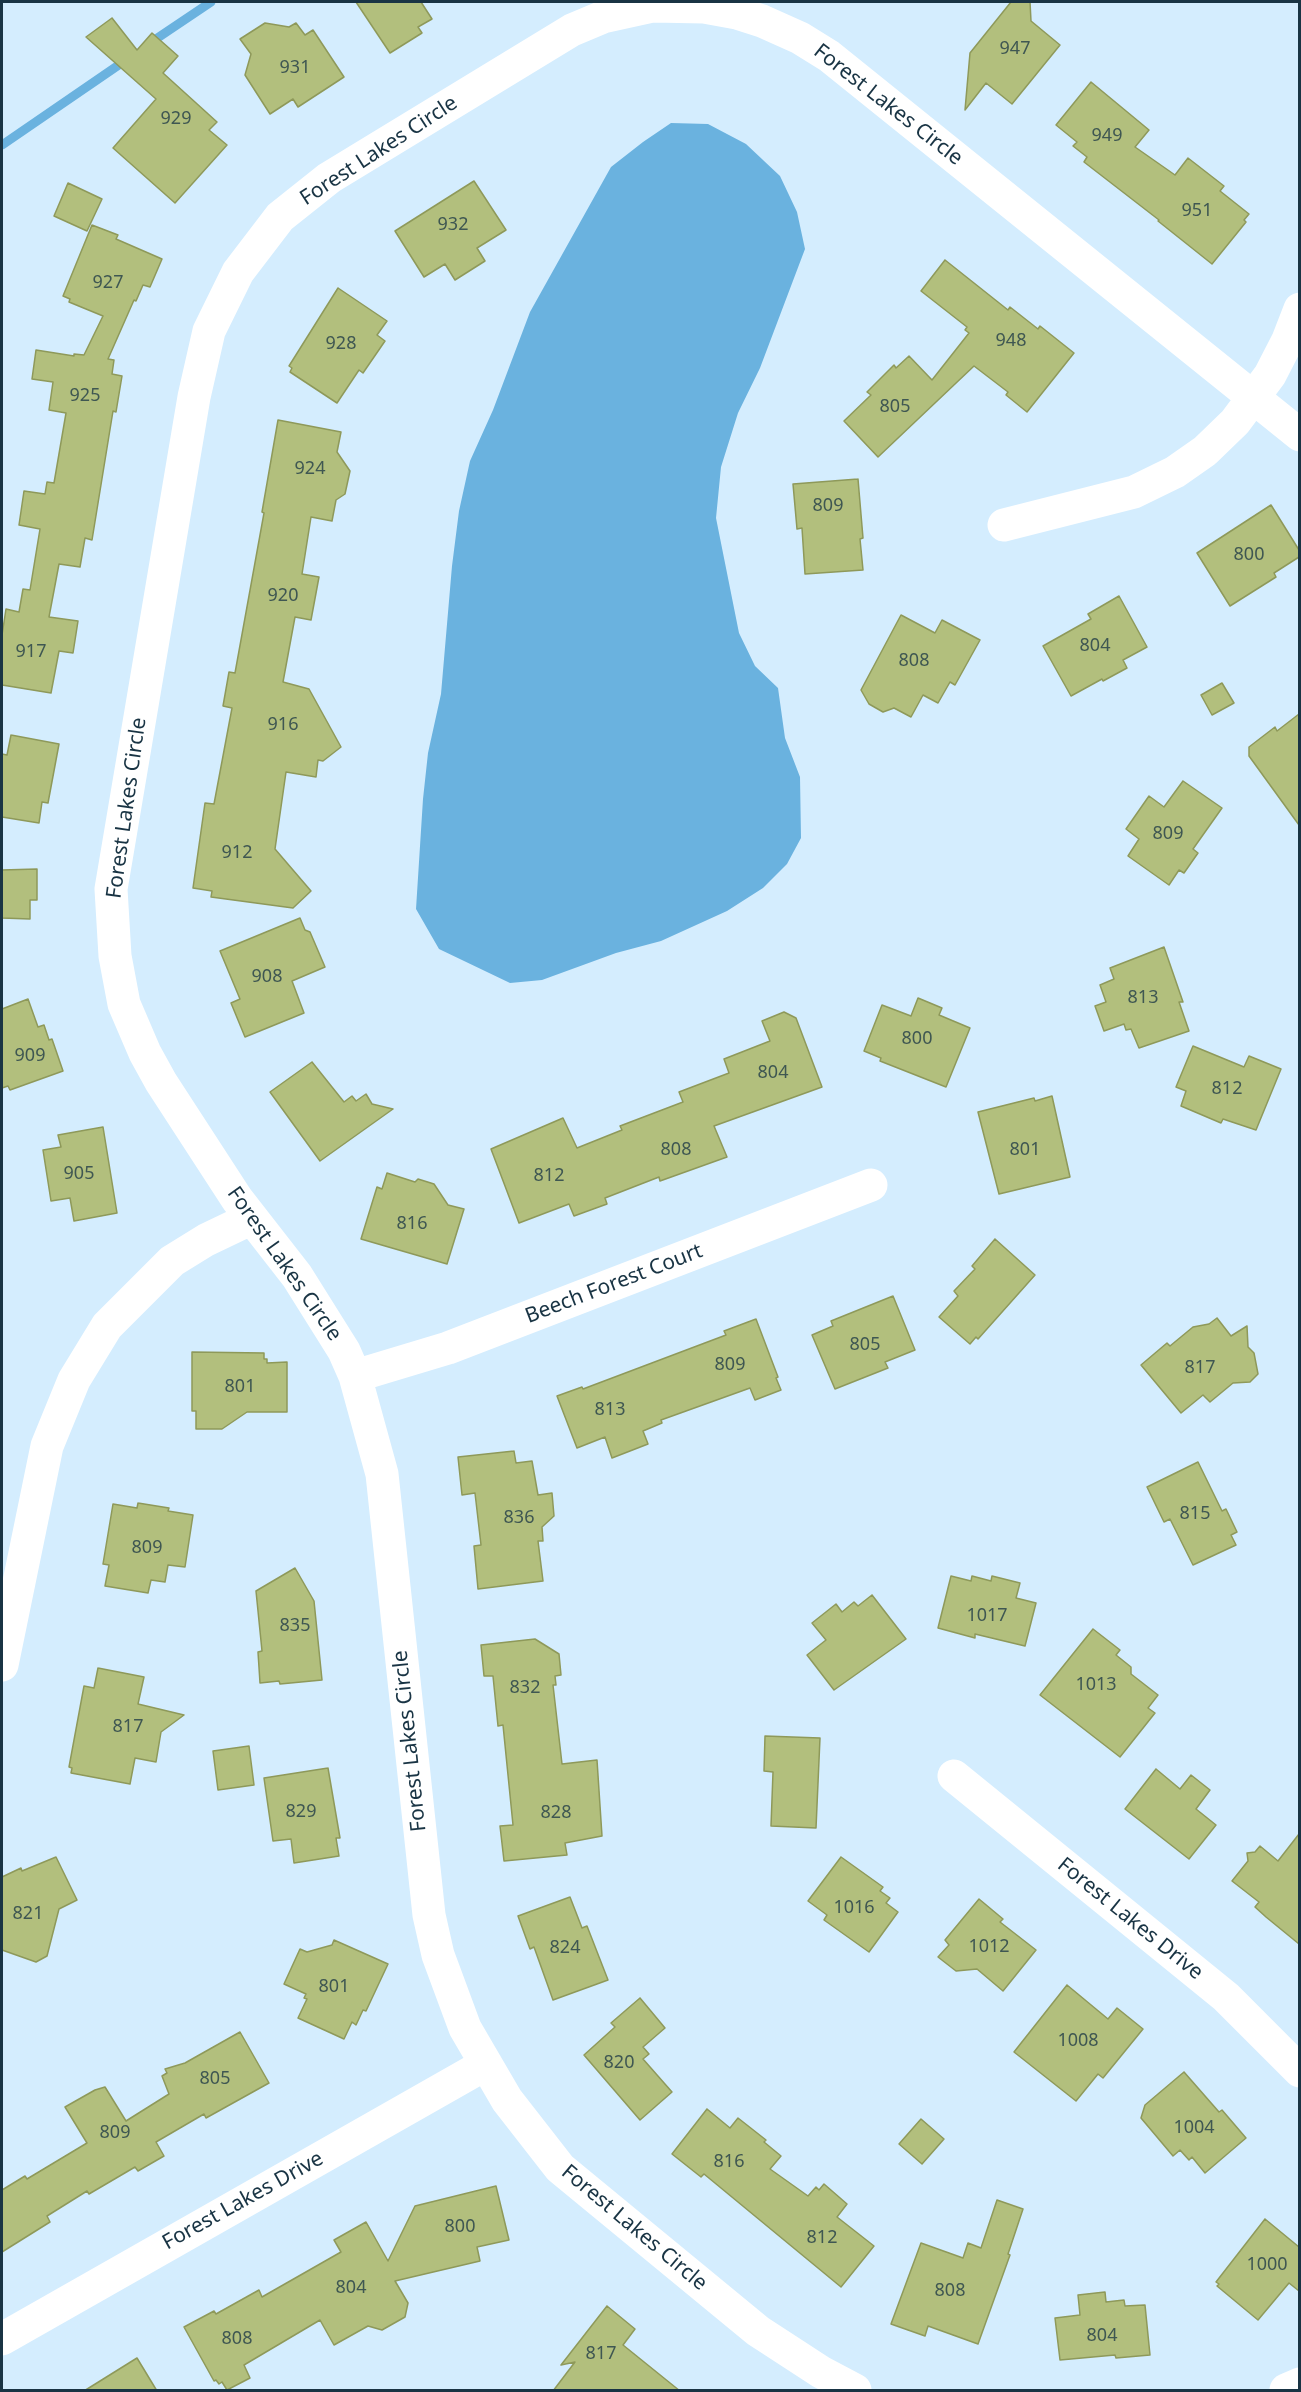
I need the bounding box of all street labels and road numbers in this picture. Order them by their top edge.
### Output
street label: Forest Lakes Circle [808,39,968,171]
street label: Forest Lakes Circle [296,91,462,211]
street label: Forest Lakes Circle [102,716,152,900]
street label: Forest Lakes Circle [221,1182,347,1346]
street label: Beech Forest Court [522,1239,706,1329]
street label: Forest Lakes Circle [388,1649,432,1833]
street label: Forest Lakes Drive [1052,1853,1208,1985]
street label: Forest Lakes Drive [158,2146,328,2256]
street label: Forest Lakes Circle [556,2160,712,2296]

